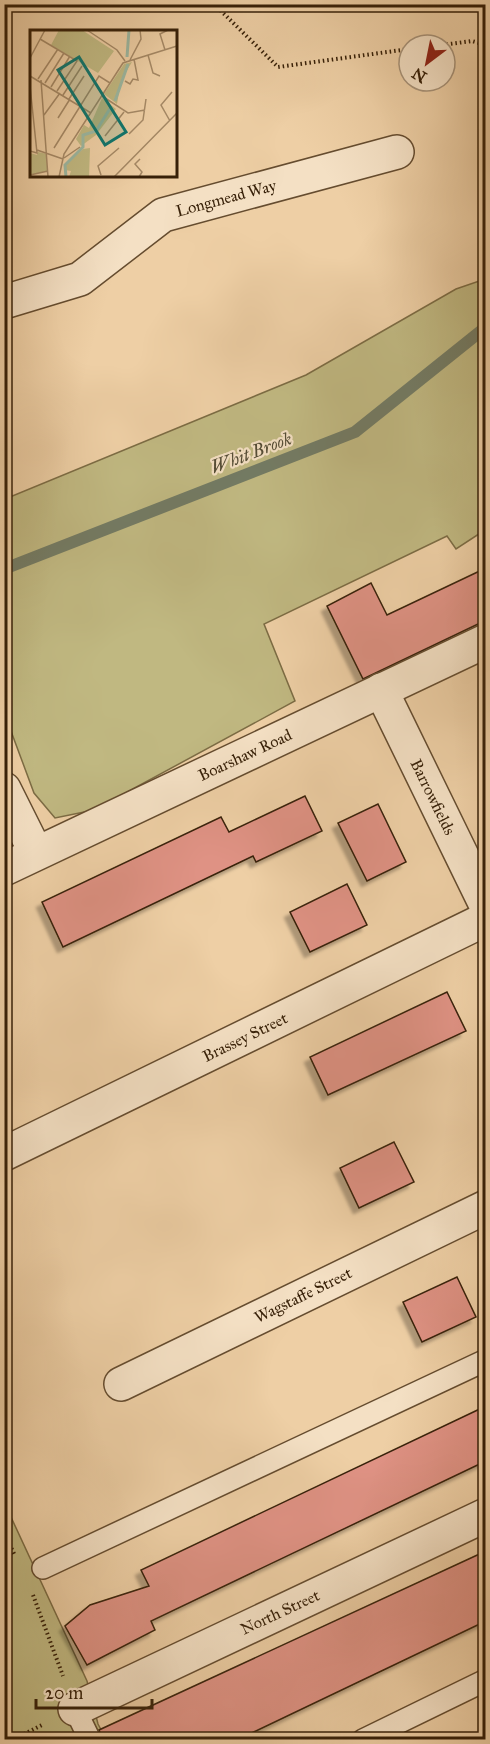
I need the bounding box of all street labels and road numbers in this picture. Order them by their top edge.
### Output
street label: Longmead Way [174,175,279,221]
street label: Boarshaw Road [195,725,295,785]
street label: Barrowfields [407,756,460,838]
street label: Brassey Street [199,1008,291,1066]
street label: Wagstaffe Street [251,1263,356,1328]
street label: North Street [237,1585,323,1639]

